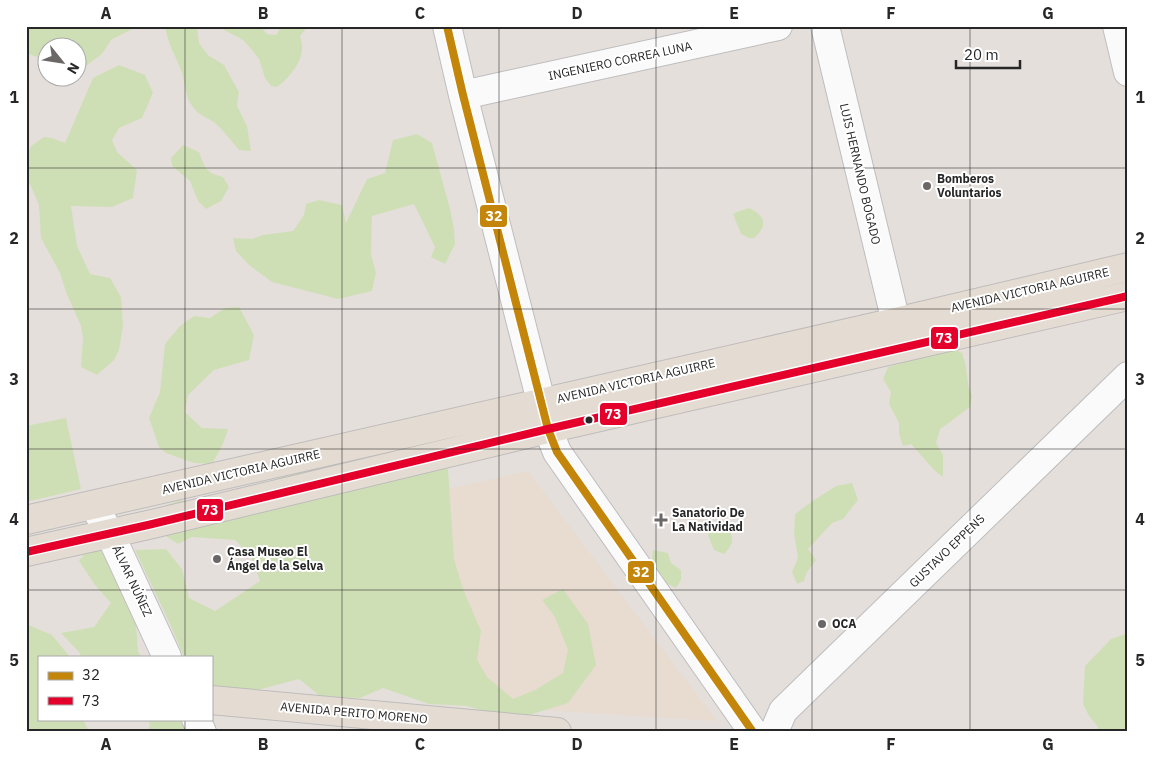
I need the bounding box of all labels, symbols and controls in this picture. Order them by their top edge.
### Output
text: A [101,3,112,23]
text: B [258,3,269,23]
text: C [415,3,425,23]
text: D [571,3,583,23]
text: E [729,3,739,23]
text: F [886,3,896,23]
text: G [1042,3,1054,23]
north arrow [38,38,88,88]
street label: INGENIERO CORREA LUNA [547,38,693,83]
scale bar [956,38,1020,70]
text: 20 m [964,45,999,64]
text: N [63,60,84,77]
text: 1 [9,87,19,107]
text: 1 [1135,87,1145,107]
street label: LUIS HERNANDO BOGADO [837,102,884,246]
place label: Bomberos Voluntarios [937,171,1002,200]
marker: Bomberos Voluntarios [921,180,933,192]
line badge: 32 [479,204,508,228]
text: 32 [486,207,502,225]
text: 2 [9,228,19,248]
text: 2 [1135,228,1145,248]
street label: AVENIDA VICTORIA AGUIRRE [949,264,1111,315]
line badge: 73 [930,326,959,350]
text: 73 [936,329,952,347]
street label: AVENIDA VICTORIA AGUIRRE [555,355,717,406]
text: 3 [9,369,19,389]
text: 3 [1135,369,1145,389]
line badge: 73 [599,402,628,426]
text: 73 [605,405,621,423]
unlabelled marker [584,415,594,425]
street label: AVENIDA VICTORIA AGUIRRE [160,446,322,497]
line badge: 73 [196,498,224,522]
text: 73 [202,501,218,519]
place label: Sanatorio De La Natividad [672,505,745,534]
text: 4 [9,509,19,529]
text: 4 [1135,509,1145,529]
street label: GUSTAVO EPPENS [906,511,988,590]
marker: Sanatorio De La Natividad [654,513,668,527]
street label: ÁLVAR NÚÑEZ [109,543,156,619]
place label: Casa Museo El Ángel de la Selva [227,544,323,573]
marker: Casa Museo El Ángel de la Selva [211,553,223,565]
line badge: 32 [627,560,655,584]
text: 32 [633,563,649,581]
place label: OCA [832,616,857,631]
marker: OCA [816,618,828,630]
text: 5 [9,650,19,670]
text: 5 [1135,650,1145,670]
legend [38,656,212,720]
text: 32 [82,665,100,684]
text: 73 [82,691,100,710]
street label: AVENIDA PERITO MORENO [280,699,428,726]
text: A [101,734,112,754]
text: B [258,734,269,754]
text: C [415,734,425,754]
text: D [571,734,583,754]
text: E [729,734,739,754]
text: F [886,734,896,754]
text: G [1042,734,1054,754]

